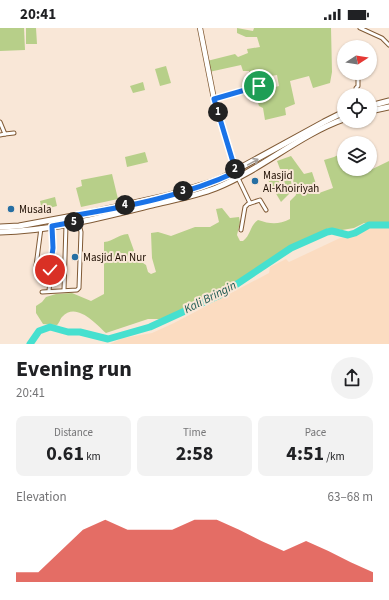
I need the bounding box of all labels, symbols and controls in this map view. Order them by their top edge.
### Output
text: 20:41 [20,4,56,25]
north arrow [337,40,377,80]
map controls [337,40,377,176]
pin [242,69,276,103]
icon: arrive [248,75,270,97]
button: locate [337,88,377,128]
pin: 1 [208,102,228,122]
text: 1 [215,104,221,119]
button: layers [337,136,377,176]
one-way arrow [247,158,259,166]
pin: 2 [225,159,245,179]
text: 2 [232,161,238,176]
place label: Masjid Al-Khoiriyah [263,168,319,196]
marker: Masjid Al-Khoiriyah [250,176,260,186]
pin: 3 [173,181,193,201]
text: 3 [180,183,186,198]
pin: 4 [115,195,135,215]
text: 4 [122,197,128,212]
place label: Musala [19,202,51,217]
marker: Musala [6,204,16,214]
pin: 5 [64,212,84,232]
text: 5 [71,214,77,229]
place label: Masjid An Nur [83,250,146,265]
marker: Masjid An Nur [70,252,80,262]
pin [33,253,67,287]
icon: check [39,259,61,281]
water label: Kali Bringin [181,277,239,318]
text: Evening run [16,353,132,385]
button: share [331,357,373,399]
text: 20:41 [16,384,45,402]
text: Distance [54,425,93,440]
text: Time [183,425,206,440]
text: Pace [305,425,326,440]
text: 0.61 [46,440,84,468]
text: 2:58 [176,440,213,468]
text: 4:51 [286,440,324,468]
text: km [84,449,101,464]
text: /km [324,449,345,464]
text: Elevation [16,488,67,506]
text: 63–68 m [328,488,373,506]

